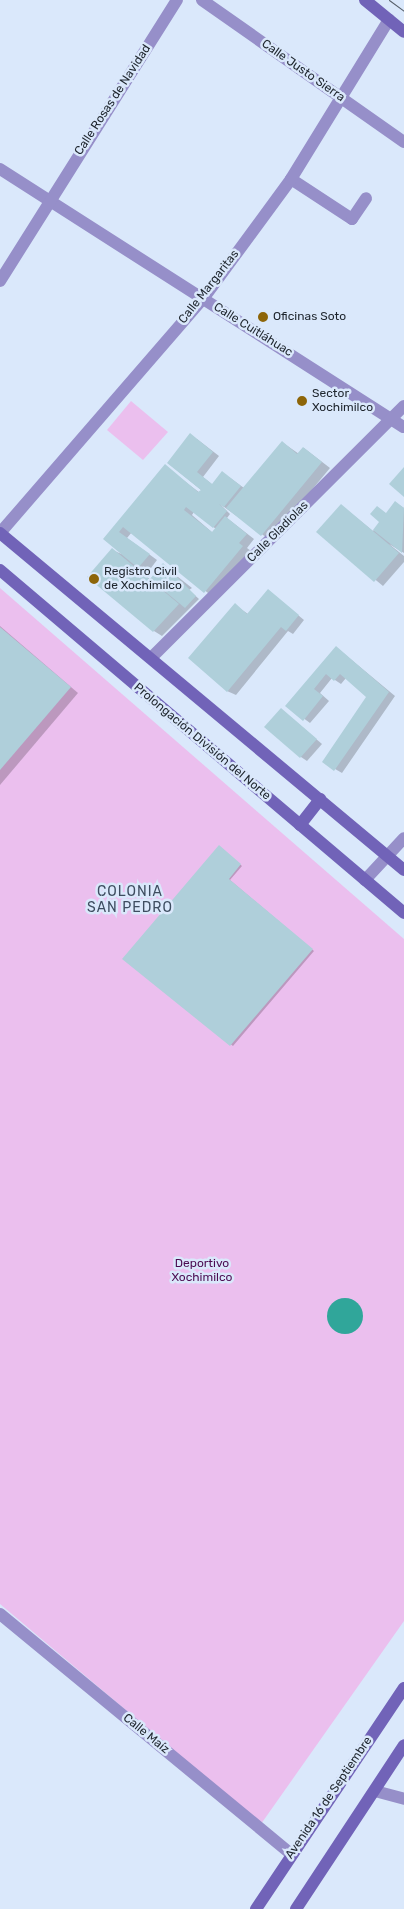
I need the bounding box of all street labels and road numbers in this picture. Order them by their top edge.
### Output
street label: Calle Justo Sierra [259,37,347,105]
street label: Calle Rosas de Navidad [72,42,154,158]
street label: Calle Margaritas [176,247,242,327]
street label: Calle Cuitláhuac [211,300,295,360]
street label: Calle Gladiolas [244,498,312,566]
street label: Prolongación División del Norte [131,680,273,804]
street label: Calle Maíz [120,1711,172,1757]
street label: Avenida 16 de Septiembre [283,1734,375,1862]

